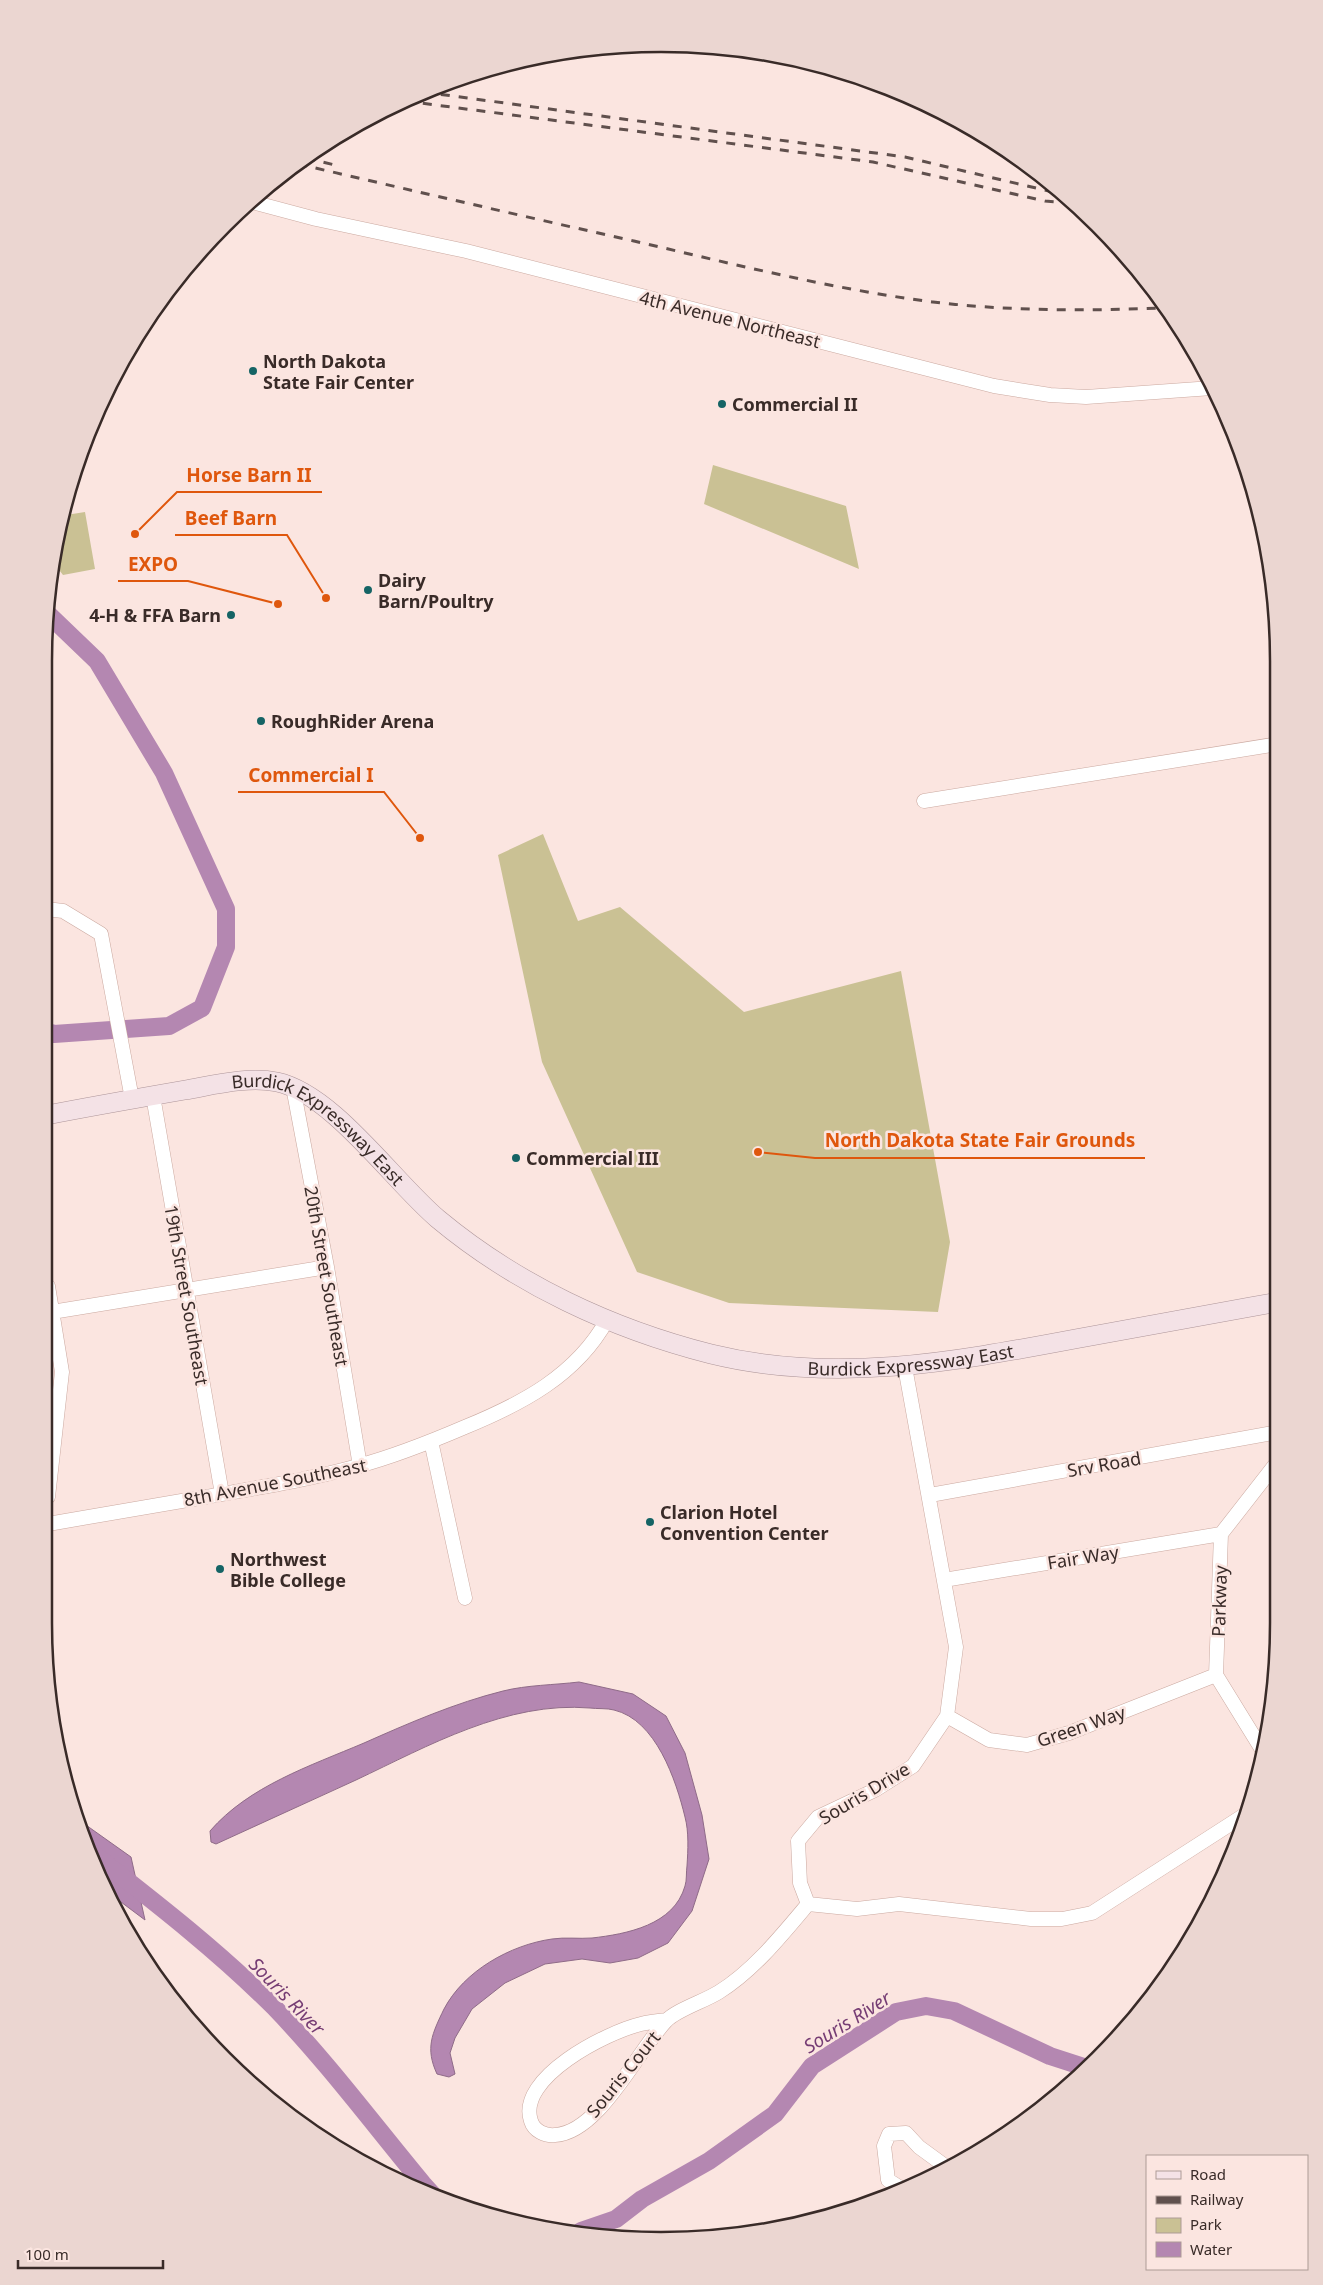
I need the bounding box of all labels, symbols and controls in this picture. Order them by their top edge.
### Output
street label: 4th Avenue Northeast [637,285,823,353]
place label: North Dakota State Fair Center [263,349,414,394]
marker: North Dakota State Fair Center [247,365,259,377]
place label: Commercial II [732,392,858,416]
marker: Commercial II [716,398,728,410]
callout: Horse Barn II [177,458,322,492]
text: Horse Barn II [186,462,312,488]
callout: Beef Barn [175,501,287,535]
text: Beef Barn [185,505,277,531]
callout: EXPO [118,547,188,581]
text: EXPO [128,551,178,577]
place label: Dairy Barn/Poultry [378,568,494,613]
marker: Dairy Barn/Poultry [362,584,374,596]
place label: 4-H & FFA Barn [89,603,221,627]
marker: 4-H & FFA Barn [225,609,237,621]
place label: RoughRider Arena [271,709,434,733]
marker: RoughRider Arena [255,715,267,727]
callout: Commercial I [238,758,384,792]
text: Commercial I [248,762,374,788]
street label: Burdick Expressway East [230,1068,410,1191]
callout: North Dakota State Fair Grounds [815,1124,1145,1158]
text: North Dakota State Fair Grounds [825,1127,1135,1153]
place label: Commercial III [526,1146,659,1170]
marker: Commercial III [510,1152,522,1164]
street label: 20th Street Southeast [299,1184,355,1369]
street label: 19th Street Southeast [159,1203,215,1388]
street label: Burdick Expressway East [807,1338,1016,1381]
street label: Srv Road [1065,1446,1143,1482]
street label: 8th Avenue Southeast [182,1452,369,1511]
place label: Clarion Hotel Convention Center [660,1500,829,1545]
marker: Clarion Hotel Convention Center [644,1516,656,1528]
street label: Fair Way [1046,1539,1121,1574]
place label: Northwest Bible College [230,1547,346,1592]
marker: Northwest Bible College [214,1563,226,1575]
street label: Parkway [1206,1564,1232,1637]
street label: Green Way [1034,1699,1129,1752]
street label: Souris Drive [814,1756,914,1830]
water label: Souris River [243,1951,332,2042]
water label: Souris River [798,1984,897,2059]
street label: Souris Court [581,2025,666,2122]
legend [1146,2155,1308,2270]
text: Road [1190,2164,1226,2184]
text: Railway [1190,2189,1244,2209]
text: Park [1190,2214,1222,2234]
scale bar [18,2238,162,2270]
text: Water [1190,2239,1232,2259]
text: 100 m [25,2244,69,2264]

